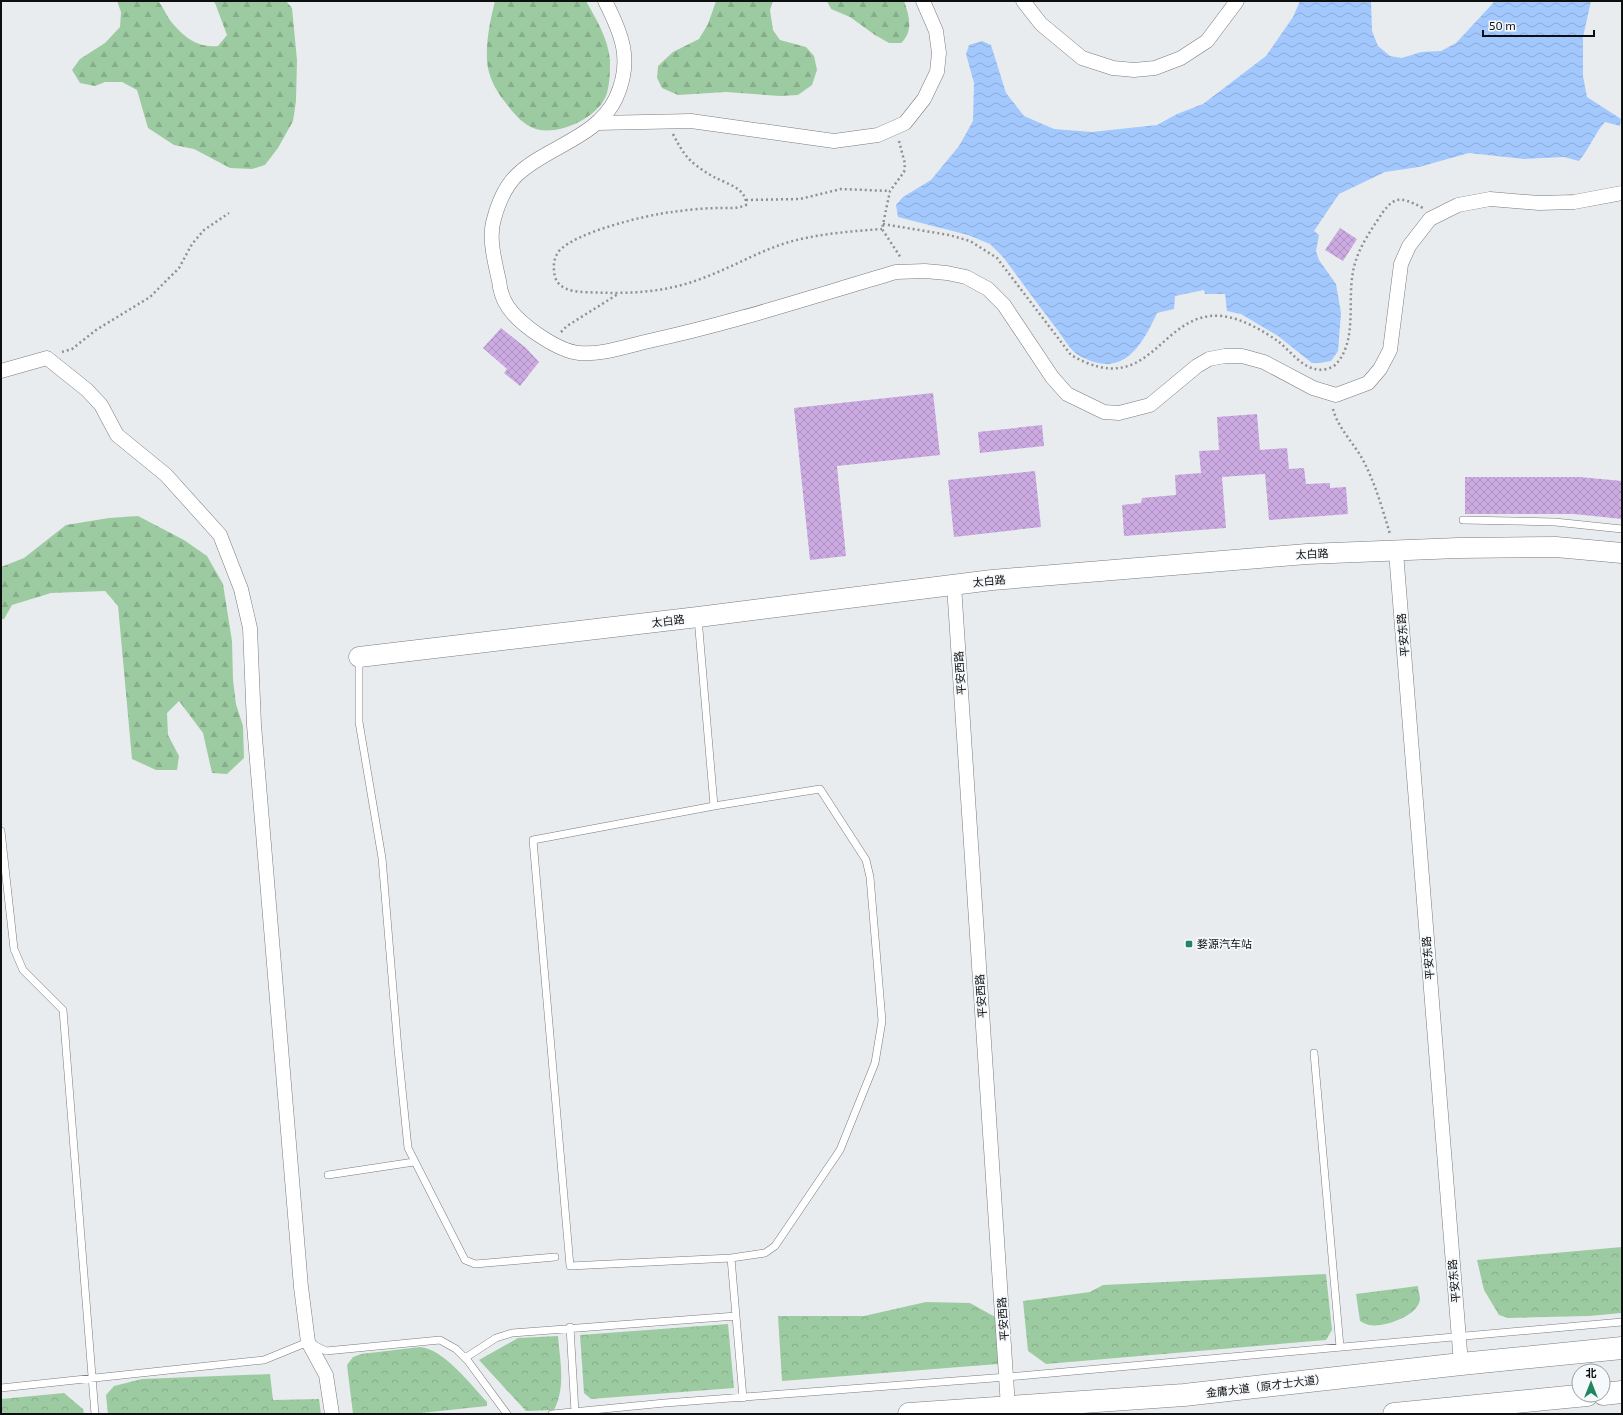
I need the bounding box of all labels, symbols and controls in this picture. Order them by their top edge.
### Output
scale bar [1483,12,1594,38]
text: 50 m [1489,18,1516,32]
street label: 太白路 [1295,546,1329,561]
street label: 太白路 [972,572,1006,589]
street label: 太白路 [651,612,685,629]
street label: 平安东路 [1394,613,1411,658]
street label: 平安西路 [951,651,968,695]
street label: 平安东路 [1419,936,1436,981]
place label: 婺源汽车站 [1197,937,1252,950]
marker: 婺源汽车站 [1184,939,1194,949]
street label: 平安西路 [972,974,989,1018]
street label: 平安东路 [1445,1259,1462,1304]
street label: 平安西路 [994,1297,1011,1341]
north arrow [1571,1363,1611,1403]
text: 北 [1586,1366,1597,1379]
street label: 金庸大道（原才士大道） [1205,1372,1327,1399]

